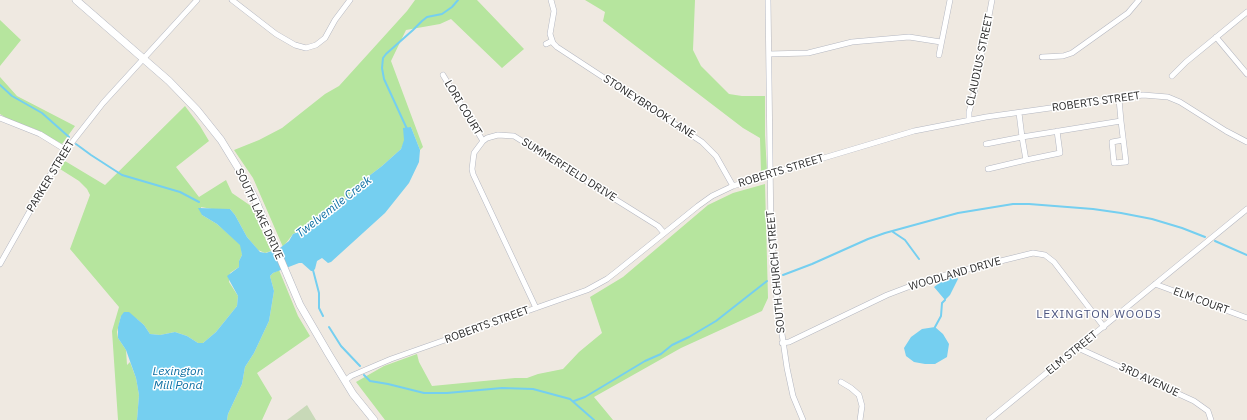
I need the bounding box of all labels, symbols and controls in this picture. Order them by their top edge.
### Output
street label: CLAUDIUS STREET [964,13,996,107]
street label: STONEYBROOK LANE [601,72,697,142]
street label: LORI COURT [441,78,485,138]
street label: ROBERTS STREET [1051,89,1141,115]
street label: SUMMERFIELD DRIVE [519,135,619,205]
street label: PARKER STREET [24,137,78,215]
street label: ROBERTS STREET [737,152,825,190]
street label: SOUTH LAKE DRIVE [232,166,286,262]
water label: Twelvemile Creek [294,173,374,241]
street label: SOUTH CHURCH STREET [764,210,788,334]
street label: WOODLAND DRIVE [907,255,1003,293]
street label: ELM COURT [1171,285,1231,317]
street label: ROBERTS STREET [443,304,531,346]
district label: LEXINGTON WOODS [1036,308,1162,322]
street label: ELM STREET [1044,328,1100,378]
street label: 3RD AVENUE [1117,360,1181,400]
water label: Lexington Mill Pond [153,365,203,393]

